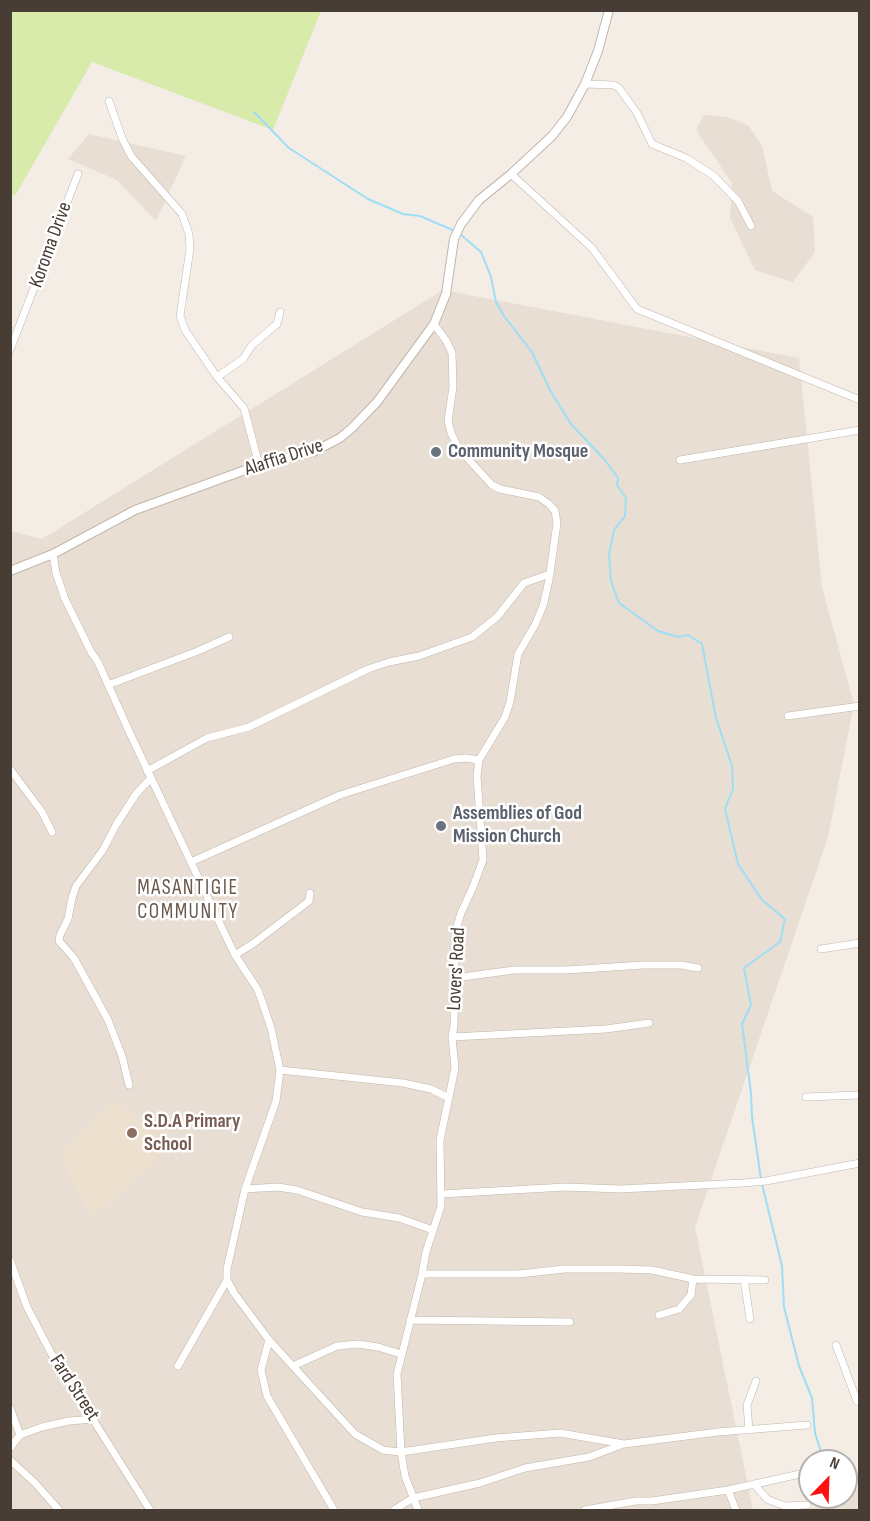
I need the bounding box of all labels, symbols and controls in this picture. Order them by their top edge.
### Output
street label: Koroma Drive [24,199,78,291]
street label: Alaffia Drive [242,434,326,482]
place label: Community Mosque [448,440,588,464]
marker: Community Mosque [429,445,443,459]
place label: Assemblies of God Mission Church [453,802,582,849]
marker: Assemblies of God Mission Church [434,819,448,833]
district label: MASANTIGIE COMMUNITY [137,876,239,926]
street label: Lovers' Road [443,927,471,1011]
place label: S.D.A Primary School [144,1110,240,1157]
marker: S.D.A Primary School [125,1126,139,1140]
street label: Fard Street [44,1350,104,1426]
north arrow [798,1449,858,1509]
text: N [827,1453,842,1474]

